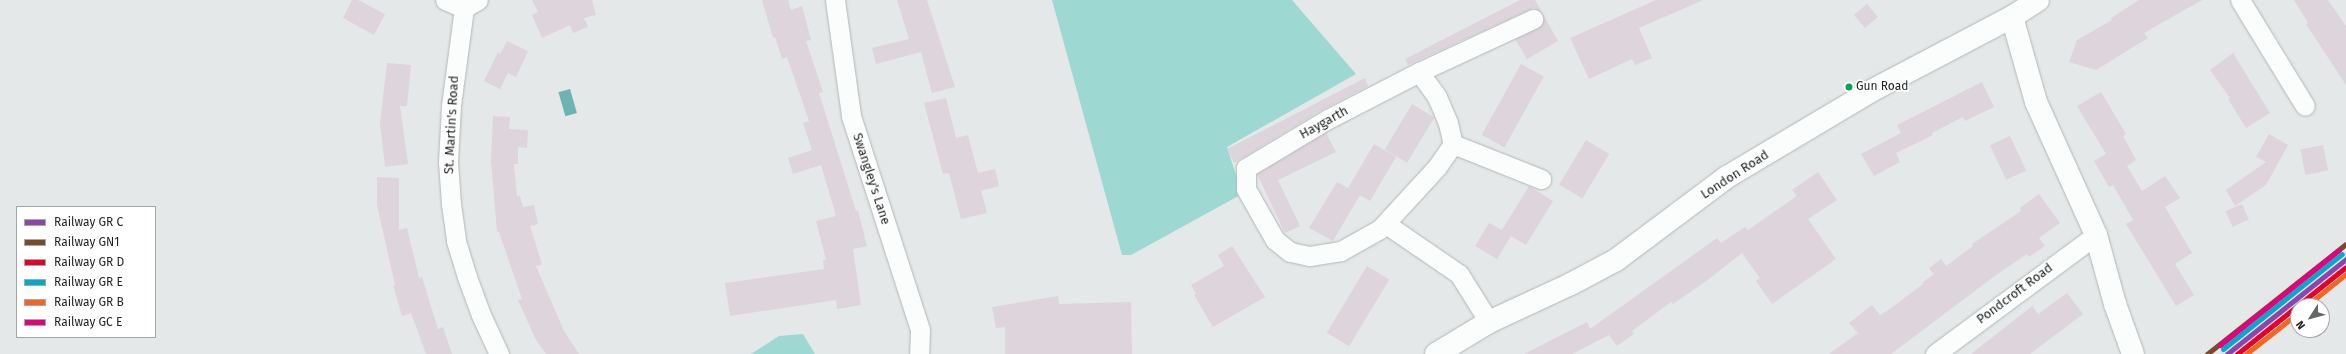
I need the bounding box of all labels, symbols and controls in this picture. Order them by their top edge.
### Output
street label: St. Martin's Road [442,75,462,175]
place label: Gun Road [1856,80,1908,94]
marker: Gun Road [1844,82,1854,92]
street label: Haygarth [1297,103,1351,143]
street label: Swangley's Lane [849,131,893,227]
street label: London Road [1698,147,1772,203]
legend [16,206,156,338]
text: Railway GR C [54,215,123,229]
text: Railway GN1 [54,235,119,249]
text: Railway GR D [54,255,124,269]
street label: Pondcroft Road [1974,260,2056,328]
text: Railway GR E [54,275,123,289]
text: Railway GR B [54,295,124,309]
north arrow [2290,298,2330,338]
text: Railway GC E [54,315,122,329]
text: N [2293,318,2308,332]

